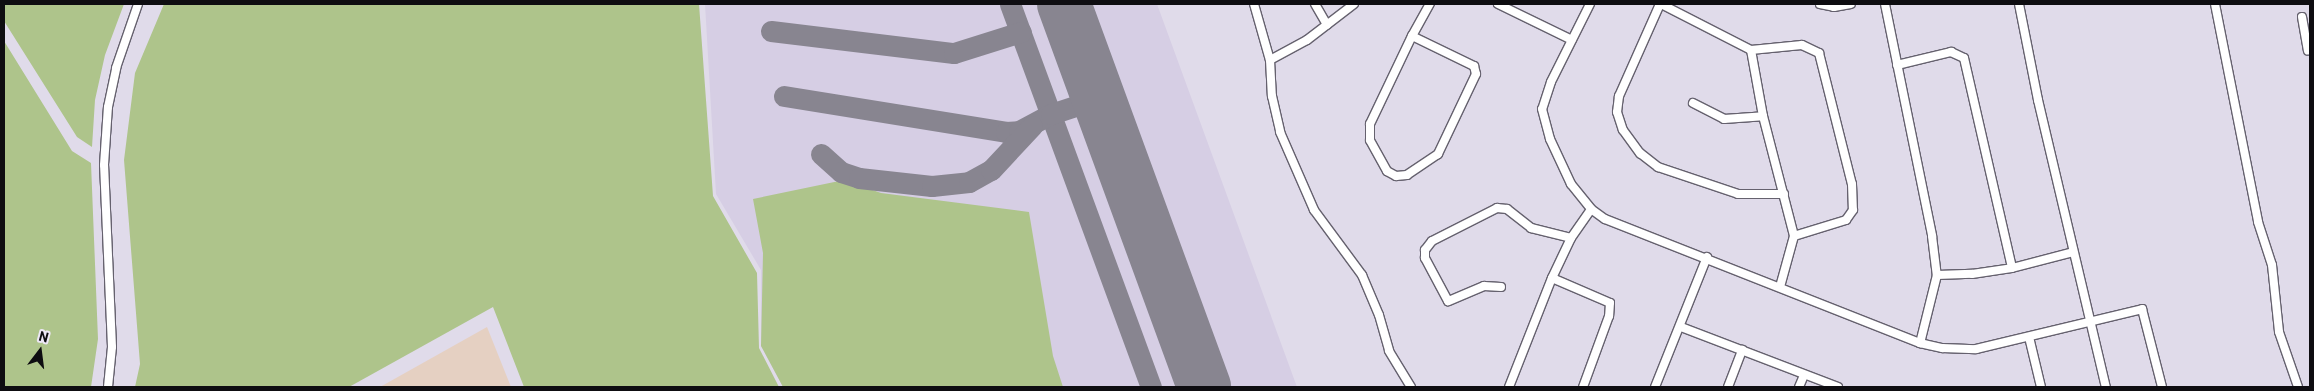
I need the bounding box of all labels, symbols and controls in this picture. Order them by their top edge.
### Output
north arrow [15,326,65,376]
text: N [37,327,51,345]

